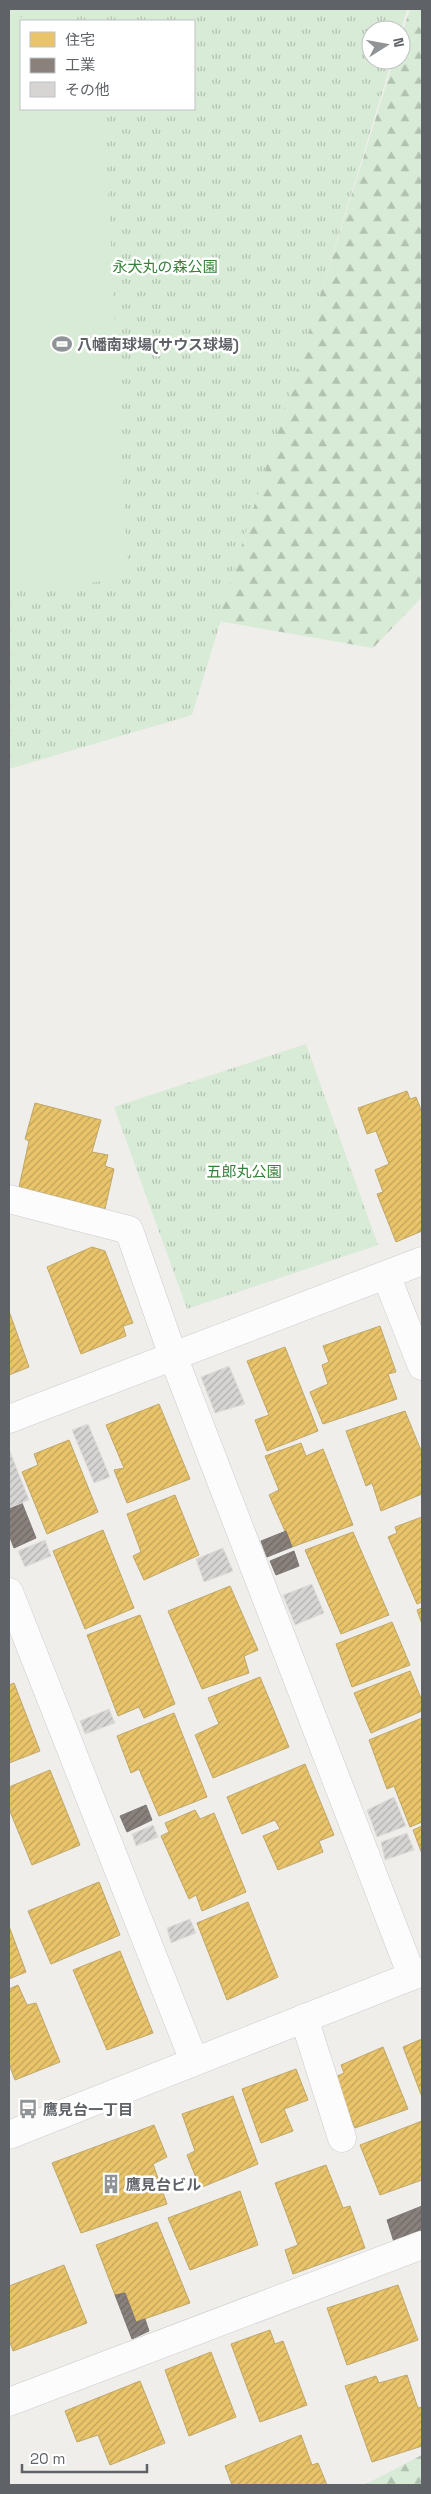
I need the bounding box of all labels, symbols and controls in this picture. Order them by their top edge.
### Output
legend [20,20,195,110]
north arrow [361,20,411,70]
text: 住宅 [65,30,95,49]
text: N [389,36,408,49]
text: 工業 [65,55,95,74]
text: その他 [65,80,110,99]
park label: 永犬丸の森公園 [112,257,218,276]
sports icon: 八幡南球場(サウス球場) [51,333,73,355]
place label: 八幡南球場(サウス球場) [77,335,239,354]
park label: 五郎丸公園 [206,1162,282,1181]
bus stop icon: 鷹見台一丁目 [17,2098,39,2120]
place label: 鷹見台一丁目 [43,2100,133,2119]
building icon: 鷹見台ビル [100,2173,122,2195]
place label: 鷹見台ビル [126,2175,201,2194]
scale bar [22,2442,148,2474]
text: 20 m [30,2449,65,2468]

